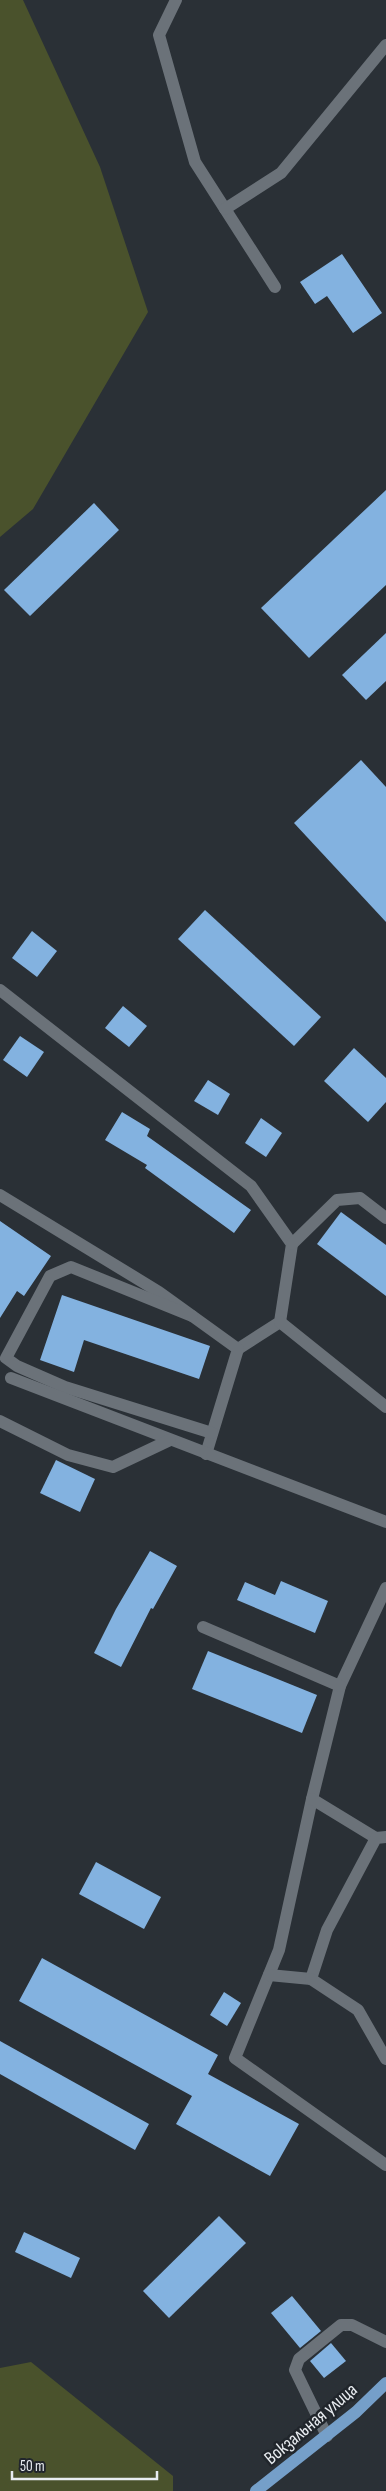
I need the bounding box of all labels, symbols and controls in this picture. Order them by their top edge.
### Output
street label: Вокзальная улица [260,2379,362,2470]
scale bar [12,2448,158,2480]
text: 50 m [20,2457,45,2476]

